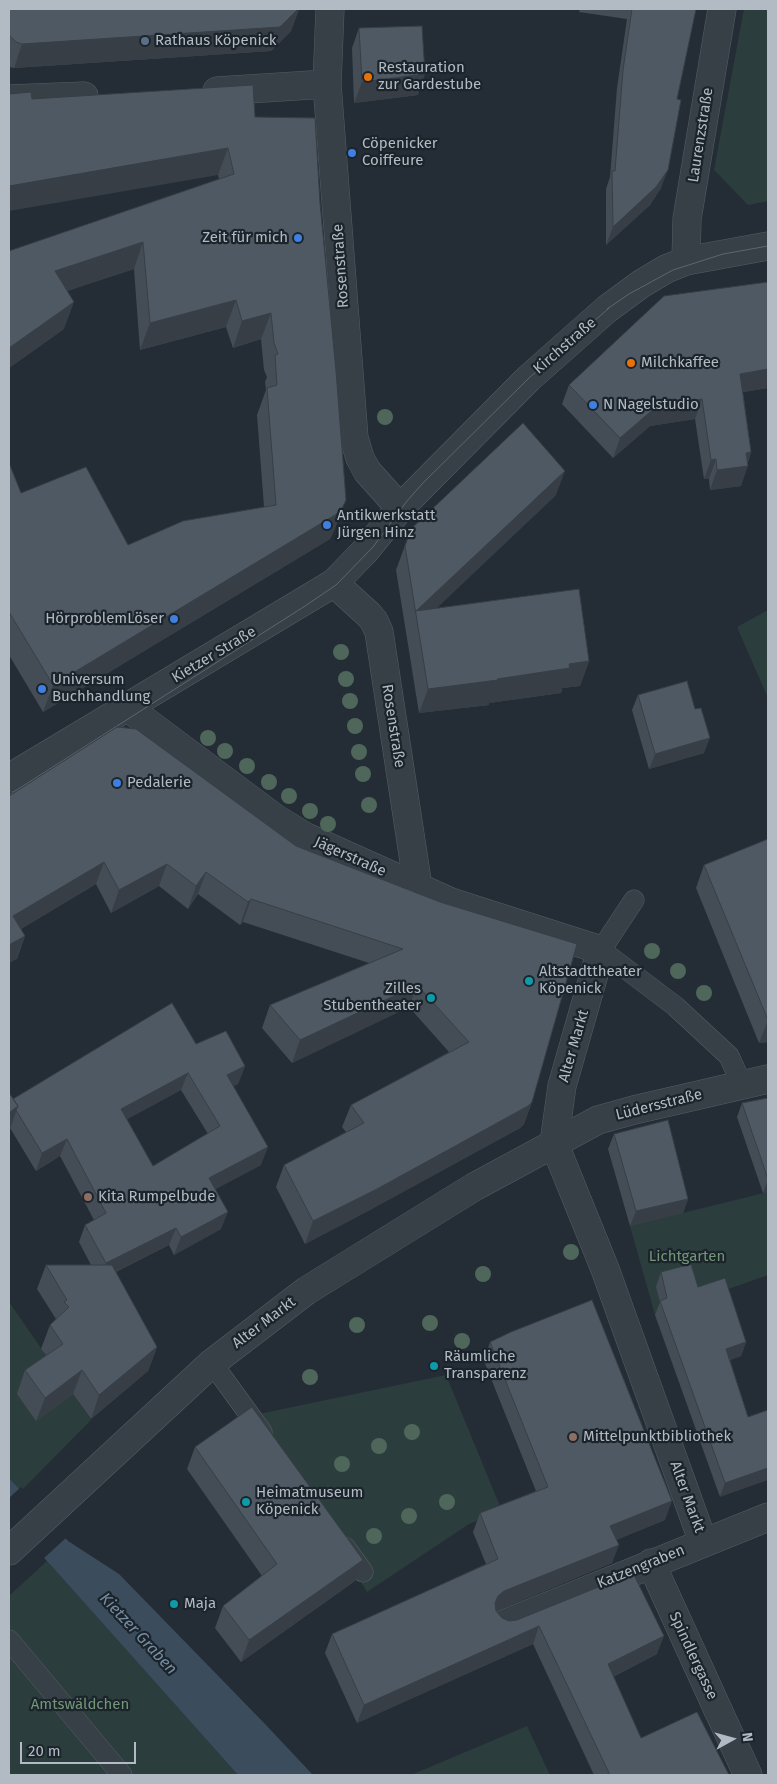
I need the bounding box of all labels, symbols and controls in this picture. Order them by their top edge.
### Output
place label: Rathaus Köpenick [155,32,276,50]
marker: Rathaus Köpenick [139,35,151,47]
place label: Restauration zur Gardestube [378,59,481,94]
marker: Restauration zur Gardestube [362,71,374,83]
street label: Laurenzstraße [685,86,717,184]
place label: Cöpenicker Coiffeure [362,135,438,170]
marker: Cöpenicker Coiffeure [346,147,358,159]
street label: Rosenstraße [329,223,353,309]
place label: Zeit für mich [202,229,288,247]
marker: Zeit für mich [292,232,304,244]
street label: Kirchstraße [530,314,600,378]
place label: Milchkaffee [641,354,719,372]
marker: Milchkaffee [625,357,637,369]
place label: N Nagelstudio [603,396,699,414]
marker: N Nagelstudio [587,399,599,411]
place label: Antikwerkstatt Jürgen Hinz [337,507,435,542]
marker: Antikwerkstatt Jürgen Hinz [321,519,333,531]
place label: HörproblemLöser [45,610,164,628]
marker: HörproblemLöser [168,613,180,625]
street label: Kietzer Straße [169,623,259,687]
place label: Universum Buchhandlung [52,671,150,706]
marker: Universum Buchhandlung [36,683,48,695]
street label: Rosenstraße [378,683,408,769]
place label: Pedalerie [127,774,191,792]
marker: Pedalerie [111,777,123,789]
street label: Jägerstraße [311,833,389,881]
place label: Altstadttheater Köpenick [539,963,642,998]
marker: Altstadttheater Köpenick [523,975,535,987]
place label: Zilles Stubentheater [323,980,421,1015]
marker: Zilles Stubentheater [425,992,437,1004]
street label: Alter Markt [555,1008,593,1084]
street label: Lüdersstraße [614,1086,704,1124]
place label: Kita Rumpelbude [98,1188,215,1206]
marker: Kita Rumpelbude [82,1191,94,1203]
park label: Lichtgarten [649,1248,725,1266]
street label: Alter Markt [229,1293,299,1353]
place label: Räumliche Transparenz [444,1348,526,1383]
marker: Räumliche Transparenz [428,1360,440,1372]
place label: Mittelpunktbibliothek [583,1428,731,1446]
marker: Mittelpunktbibliothek [567,1431,579,1443]
street label: Alter Markt [666,1459,708,1535]
place label: Heimatmuseum Köpenick [256,1484,363,1519]
marker: Heimatmuseum Köpenick [240,1496,252,1508]
street label: Katzengraben [595,1541,687,1593]
water label: Kietzer Graben [95,1589,181,1679]
place label: Maja [184,1595,216,1613]
marker: Maja [168,1598,180,1610]
street label: Spindlergasse [665,1609,721,1703]
park label: Amtswäldchen [31,1696,129,1714]
north arrow [707,1714,757,1764]
text: N [738,1731,756,1743]
scale bar [22,1732,139,1764]
text: 20 m [28,1742,61,1760]

